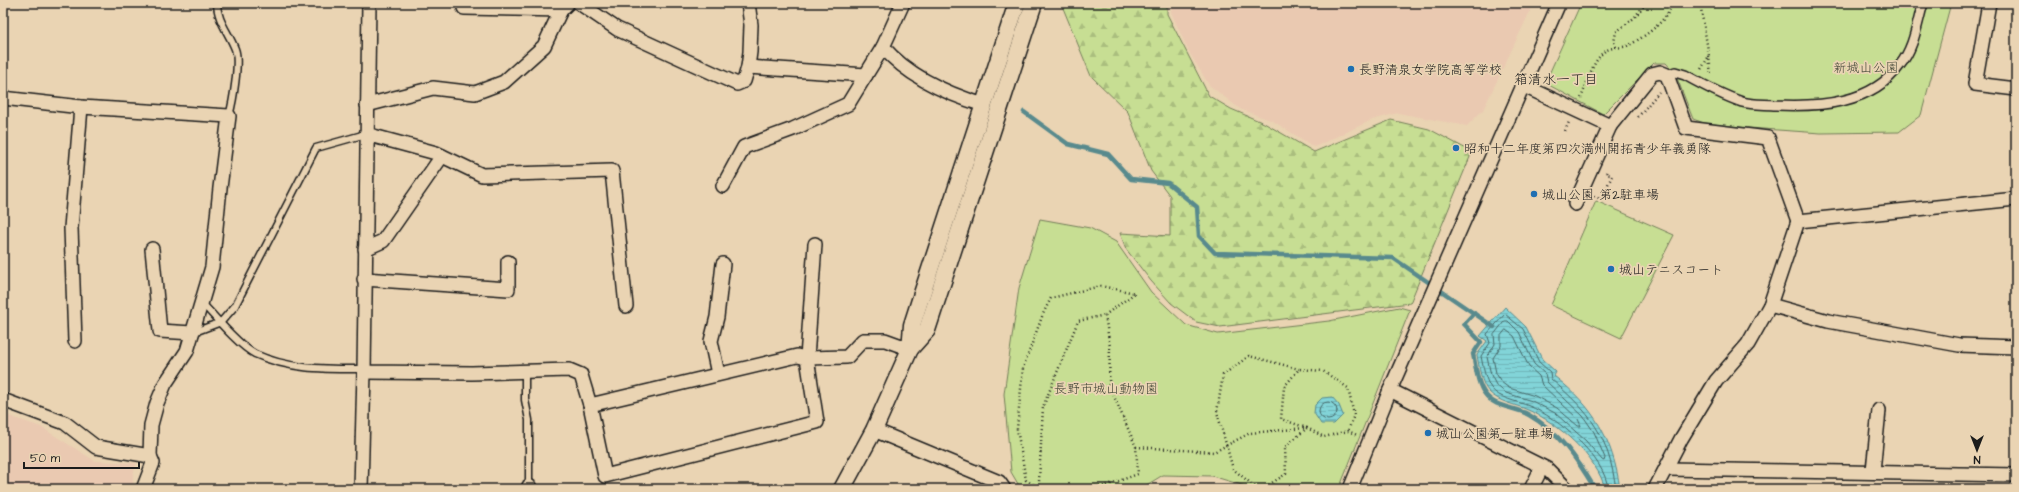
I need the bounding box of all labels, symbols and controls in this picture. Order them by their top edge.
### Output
park label: 新城山公園 [1833,59,1899,77]
place label: 長野清泉女学院高等学校 [1359,61,1502,79]
marker: 長野清泉女学院高等学校 [1346,64,1356,74]
district label: 箱清水一丁目 [1514,70,1598,90]
place label: 昭和十二年度第四次満州開拓青少年義勇隊 [1464,140,1711,158]
marker: 昭和十二年度第四次満州開拓青少年義勇隊 [1451,143,1461,153]
place label: 城山公園 第2駐車場 [1542,186,1659,204]
marker: 城山公園 第2駐車場 [1529,189,1539,199]
place label: 城山テニスコート [1619,261,1723,279]
marker: 城山テニスコート [1606,264,1616,274]
park label: 長野市城山動物園 [1054,380,1158,398]
place label: 城山公園第一駐車場 [1436,425,1553,443]
marker: 城山公園第一駐車場 [1423,428,1433,438]
north arrow [1957,430,1997,470]
scale bar [24,444,139,470]
text: 50 m [30,450,61,467]
text: N [1973,452,1980,467]

